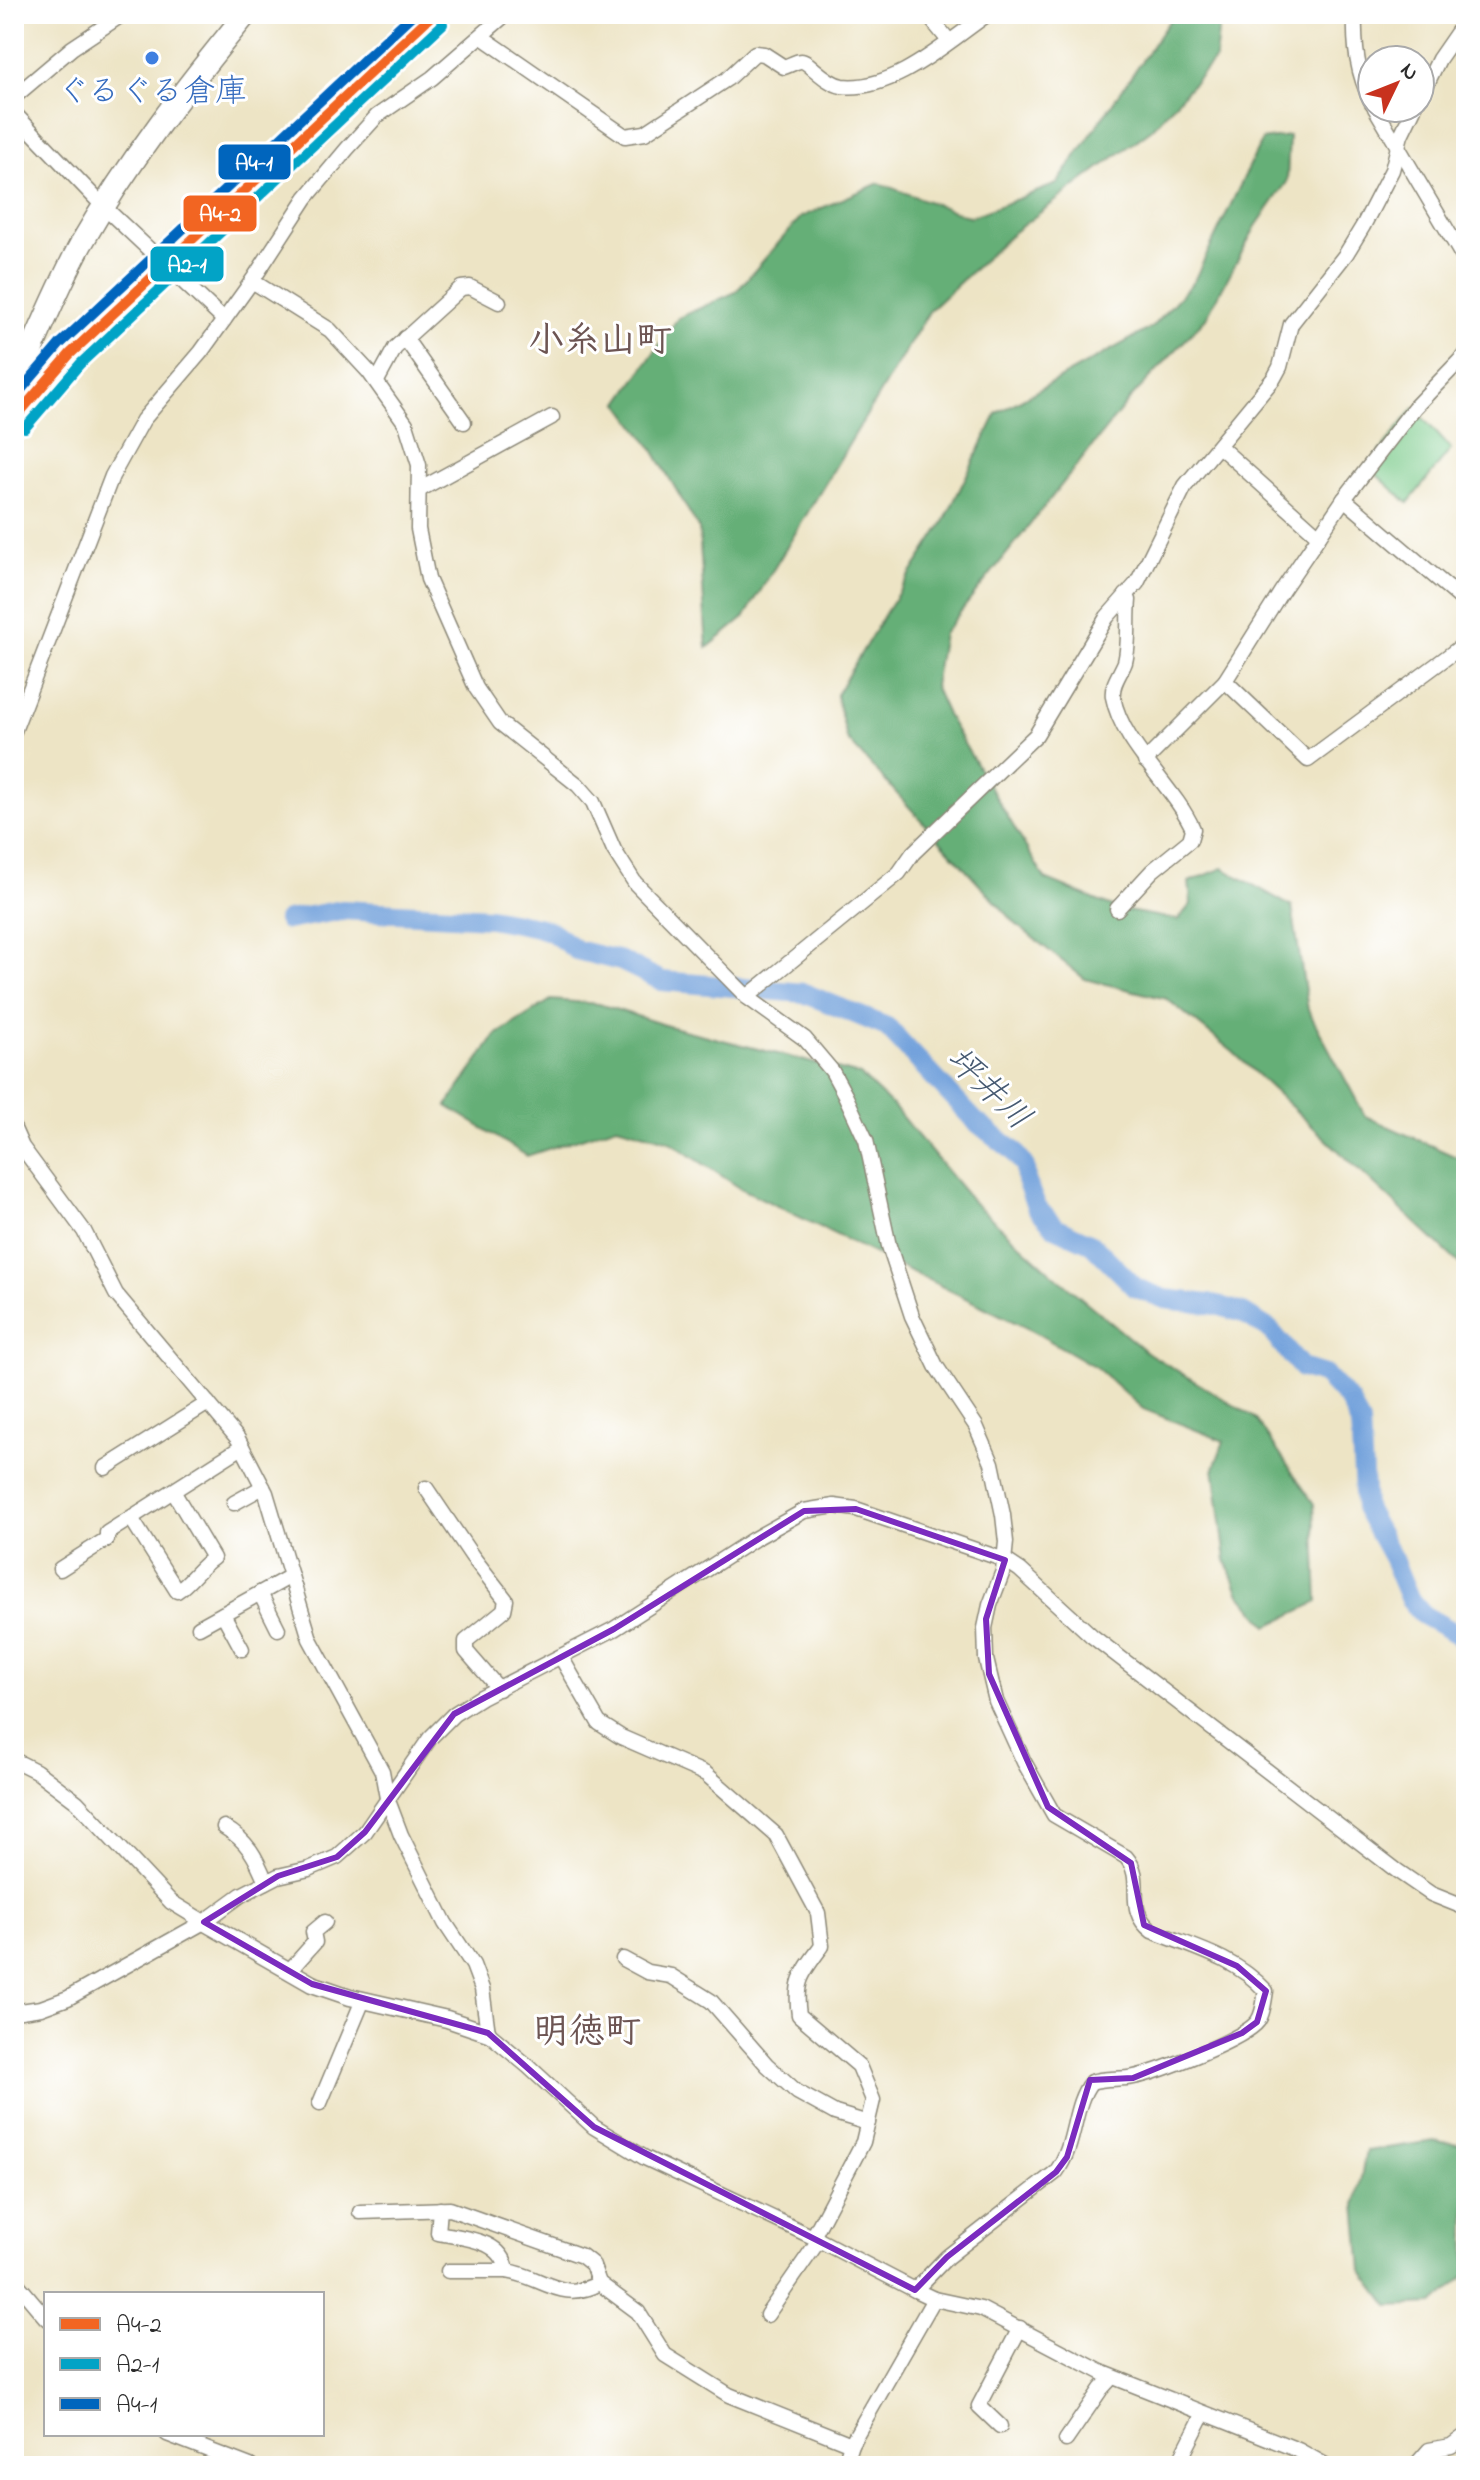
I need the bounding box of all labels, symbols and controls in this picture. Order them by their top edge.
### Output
north arrow [1356,44,1436,124]
marker: ぐるぐる倉庫 [143,49,161,67]
text: N [1392,56,1425,89]
place label: ぐるぐる倉庫 [57,70,247,117]
line badge: A4-1 [217,143,292,181]
text: A4-1 [235,149,273,181]
line badge: A4-2 [182,194,258,233]
text: A4-2 [199,200,241,232]
line badge: A2-1 [149,245,225,283]
text: A2-1 [167,251,207,283]
district label: 小糸山町 [528,316,672,369]
water label: 坪井川 [933,1036,1041,1143]
district label: 明徳町 [533,2007,641,2060]
legend [44,2292,324,2436]
text: A4-2 [116,2309,162,2344]
text: A2-1 [116,2349,160,2384]
text: A4-1 [116,2389,158,2424]

